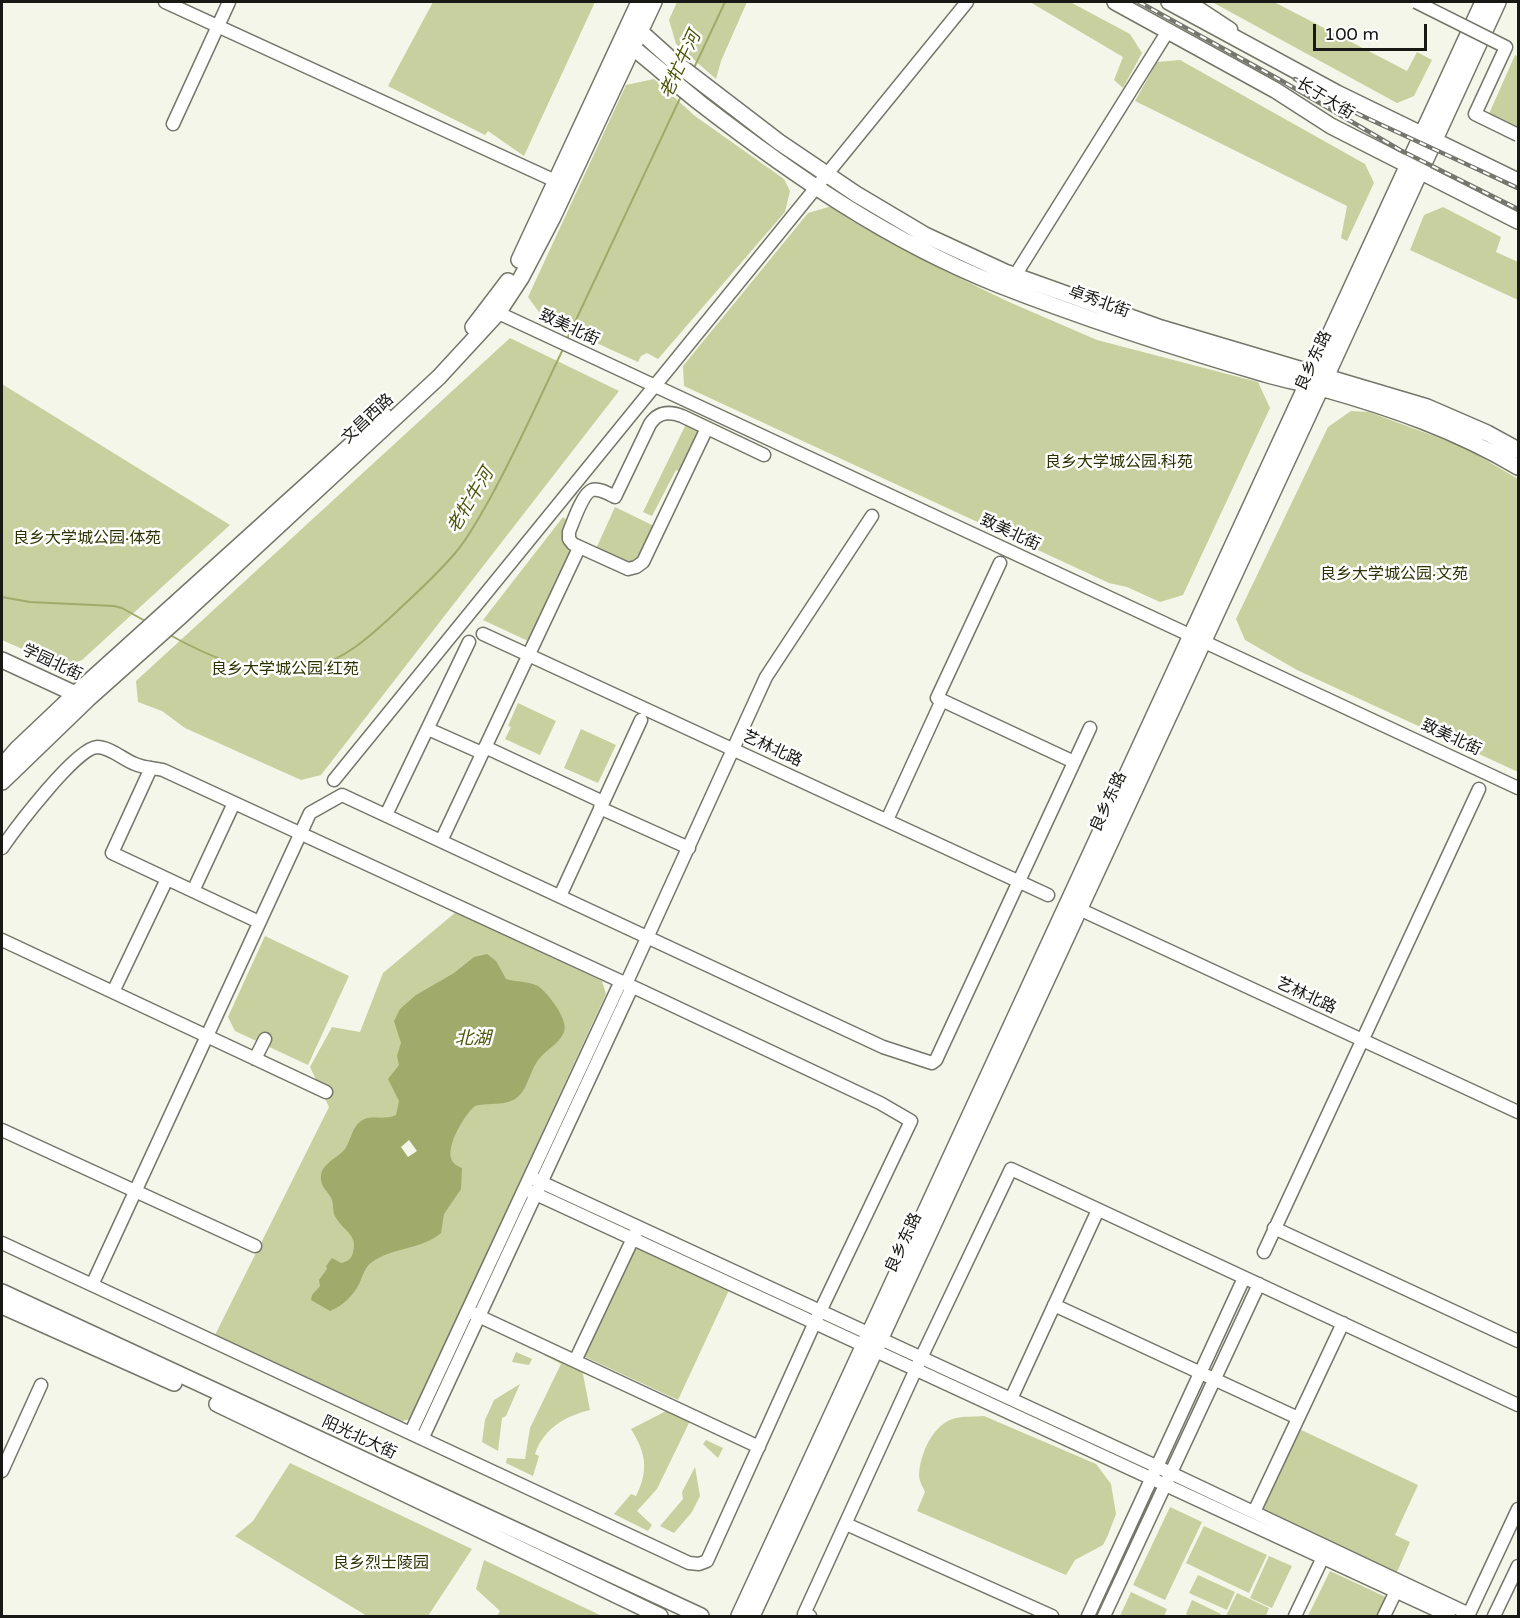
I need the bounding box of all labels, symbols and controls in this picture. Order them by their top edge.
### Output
scale bar [1316,12,1430,50]
text: 100 m [1324,23,1379,45]
water label: 老牤牛河 [656,28,706,102]
street label: 长于大街 [1293,74,1357,124]
street label: 卓秀北街 [1066,282,1132,322]
street label: 致美北街 [536,306,602,350]
street label: 良乡东路 [1292,328,1336,394]
street label: 文昌西路 [338,390,398,448]
park label: 良乡大学城公园·科苑 [1045,453,1193,473]
water label: 老牤牛河 [443,465,499,537]
street label: 致美北街 [977,511,1043,555]
park label: 良乡大学城公园·体苑 [13,529,161,549]
park label: 良乡大学城公园·文苑 [1320,565,1468,585]
street label: 学园北街 [19,641,85,685]
park label: 良乡大学城公园·红苑 [211,660,359,680]
street label: 致美北街 [1418,716,1484,760]
street label: 艺林北路 [739,727,805,771]
street label: 良乡东路 [1087,769,1131,835]
street label: 艺林北路 [1273,974,1339,1018]
water label: 北湖 [455,1028,491,1050]
street label: 良乡东路 [882,1210,926,1276]
street label: 阳光北大街 [319,1412,399,1464]
park label: 良乡烈士陵园 [333,1554,429,1574]

